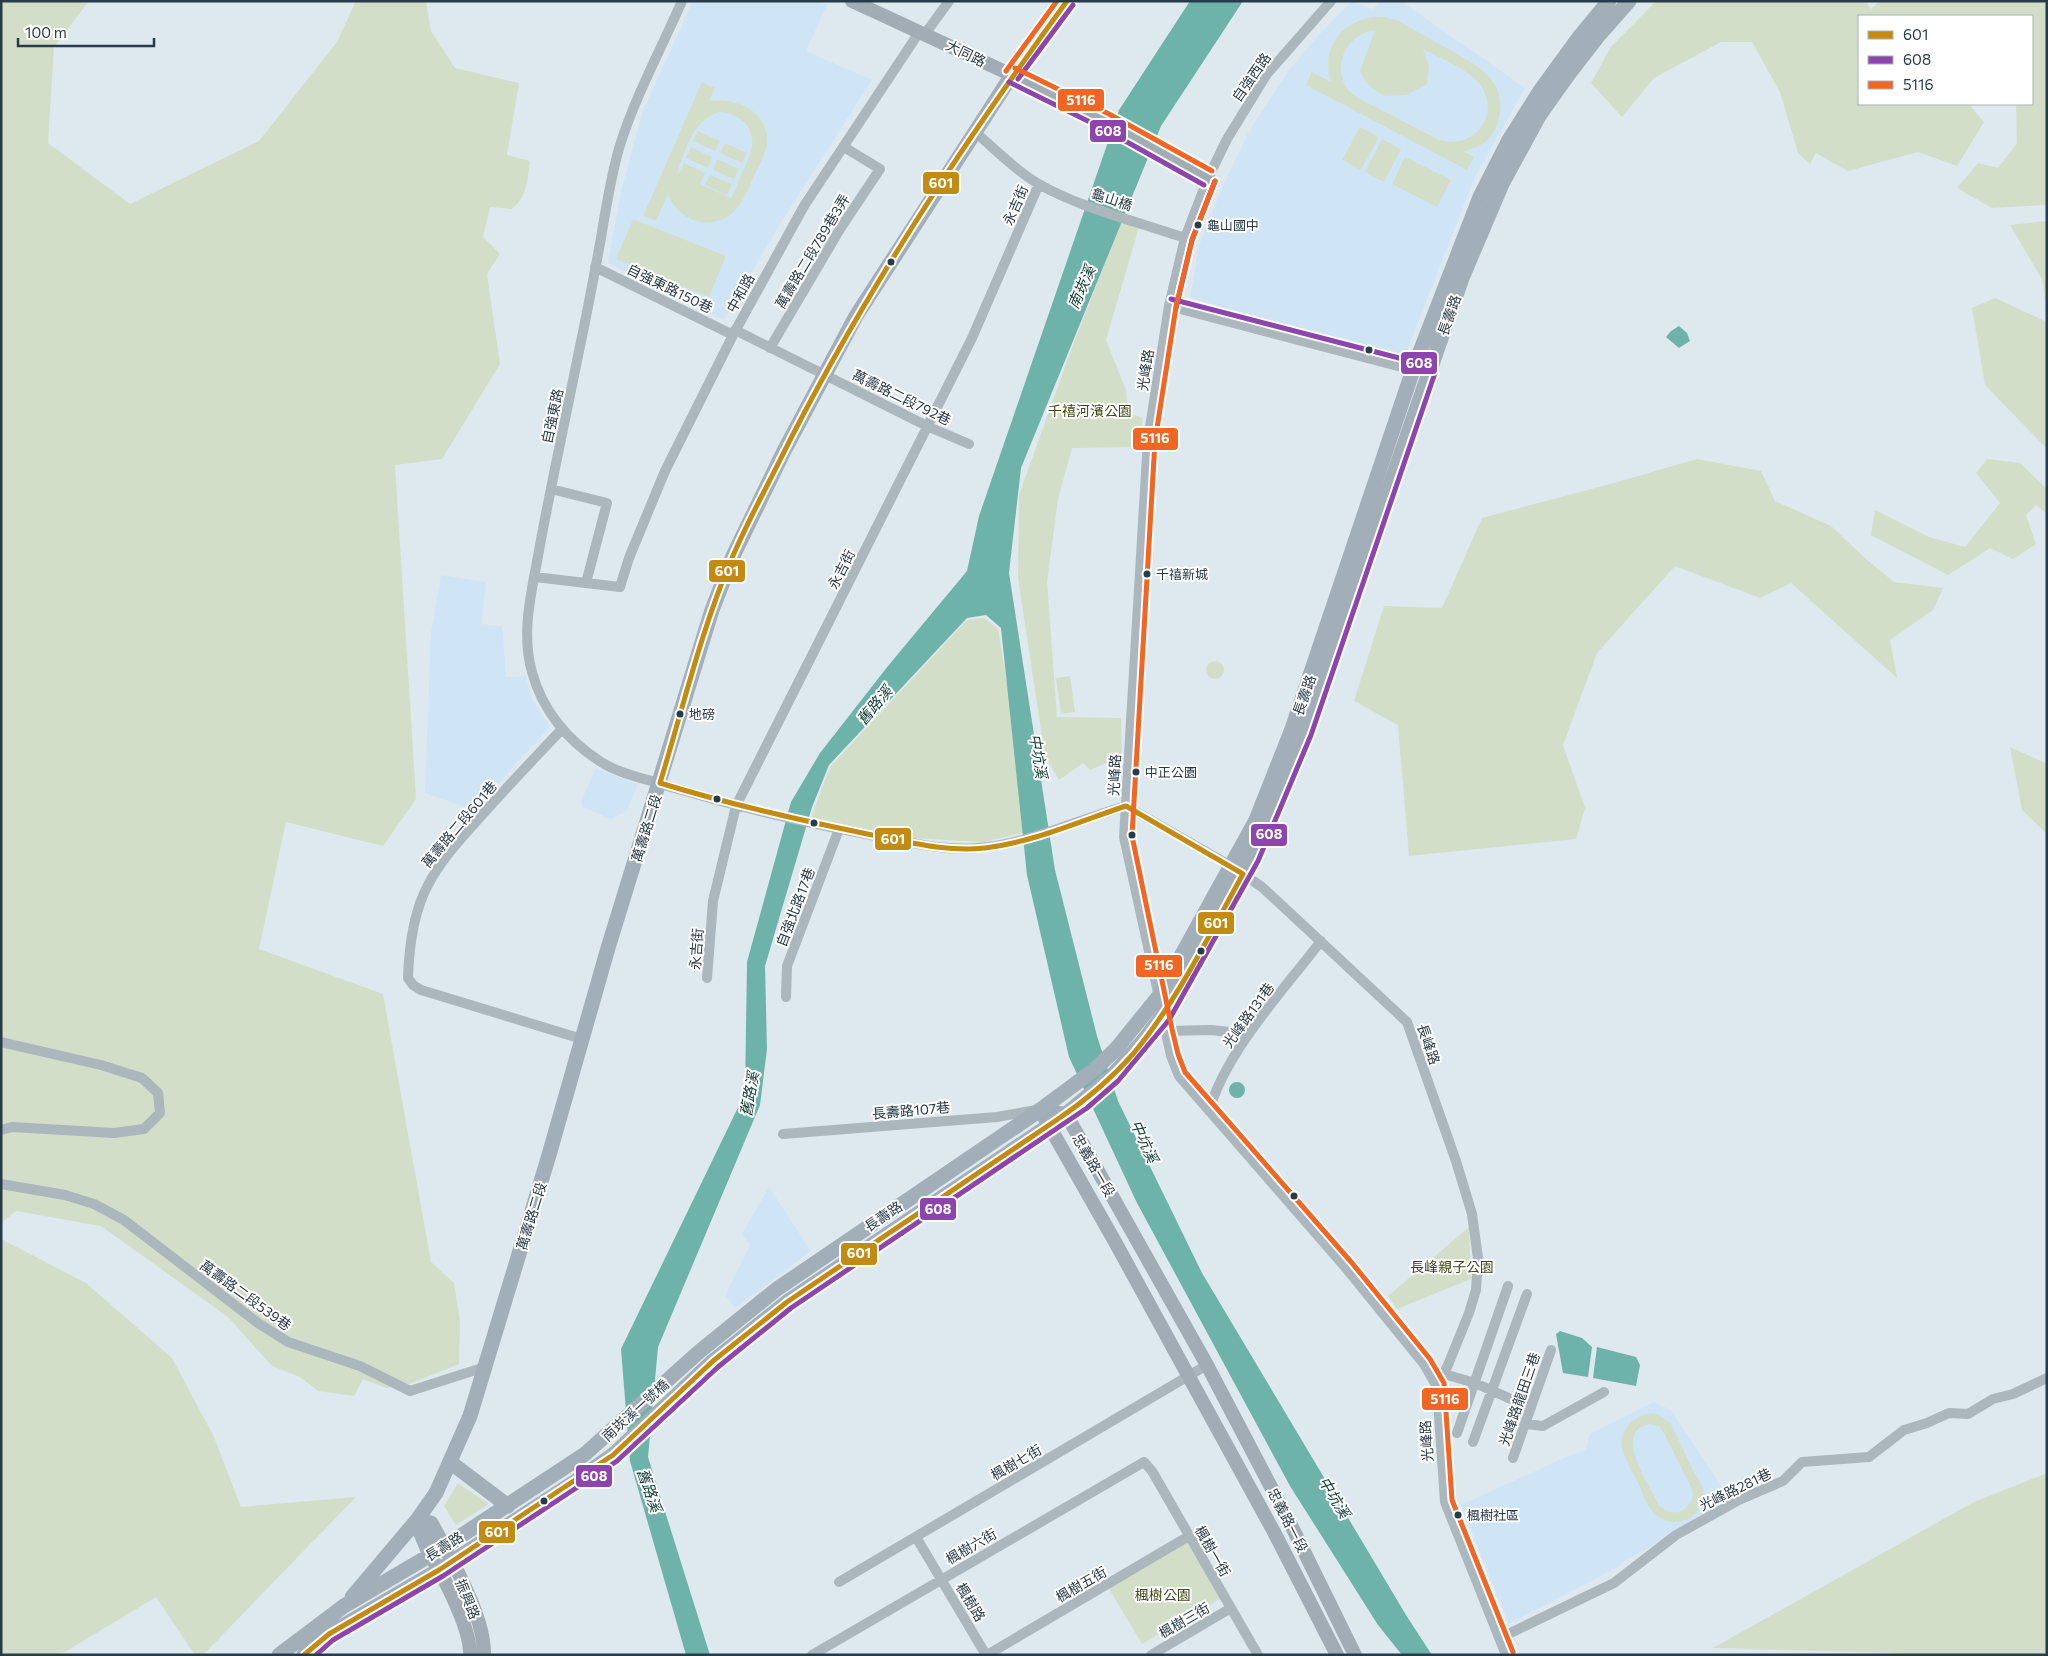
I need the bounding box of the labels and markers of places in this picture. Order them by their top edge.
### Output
place label: 龜山國中 [1207,217,1259,233]
marker: 龜山國中 [1193,220,1203,230]
unlabelled marker [886,257,896,267]
unlabelled marker [1364,345,1374,355]
place label: 千禧新城 [1156,566,1208,582]
marker: 千禧新城 [1142,569,1152,579]
place label: 地磅 [689,706,715,722]
marker: 地磅 [675,709,685,719]
place label: 中正公園 [1145,764,1197,780]
marker: 中正公園 [1131,767,1141,777]
unlabelled marker [712,794,722,804]
unlabelled marker [809,818,819,828]
unlabelled marker [1127,830,1137,840]
unlabelled marker [1196,946,1206,956]
unlabelled marker [1289,1191,1299,1201]
unlabelled marker [539,1496,549,1506]
place label: 楓樹社區 [1467,1507,1519,1523]
marker: 楓樹社區 [1453,1510,1463,1520]

